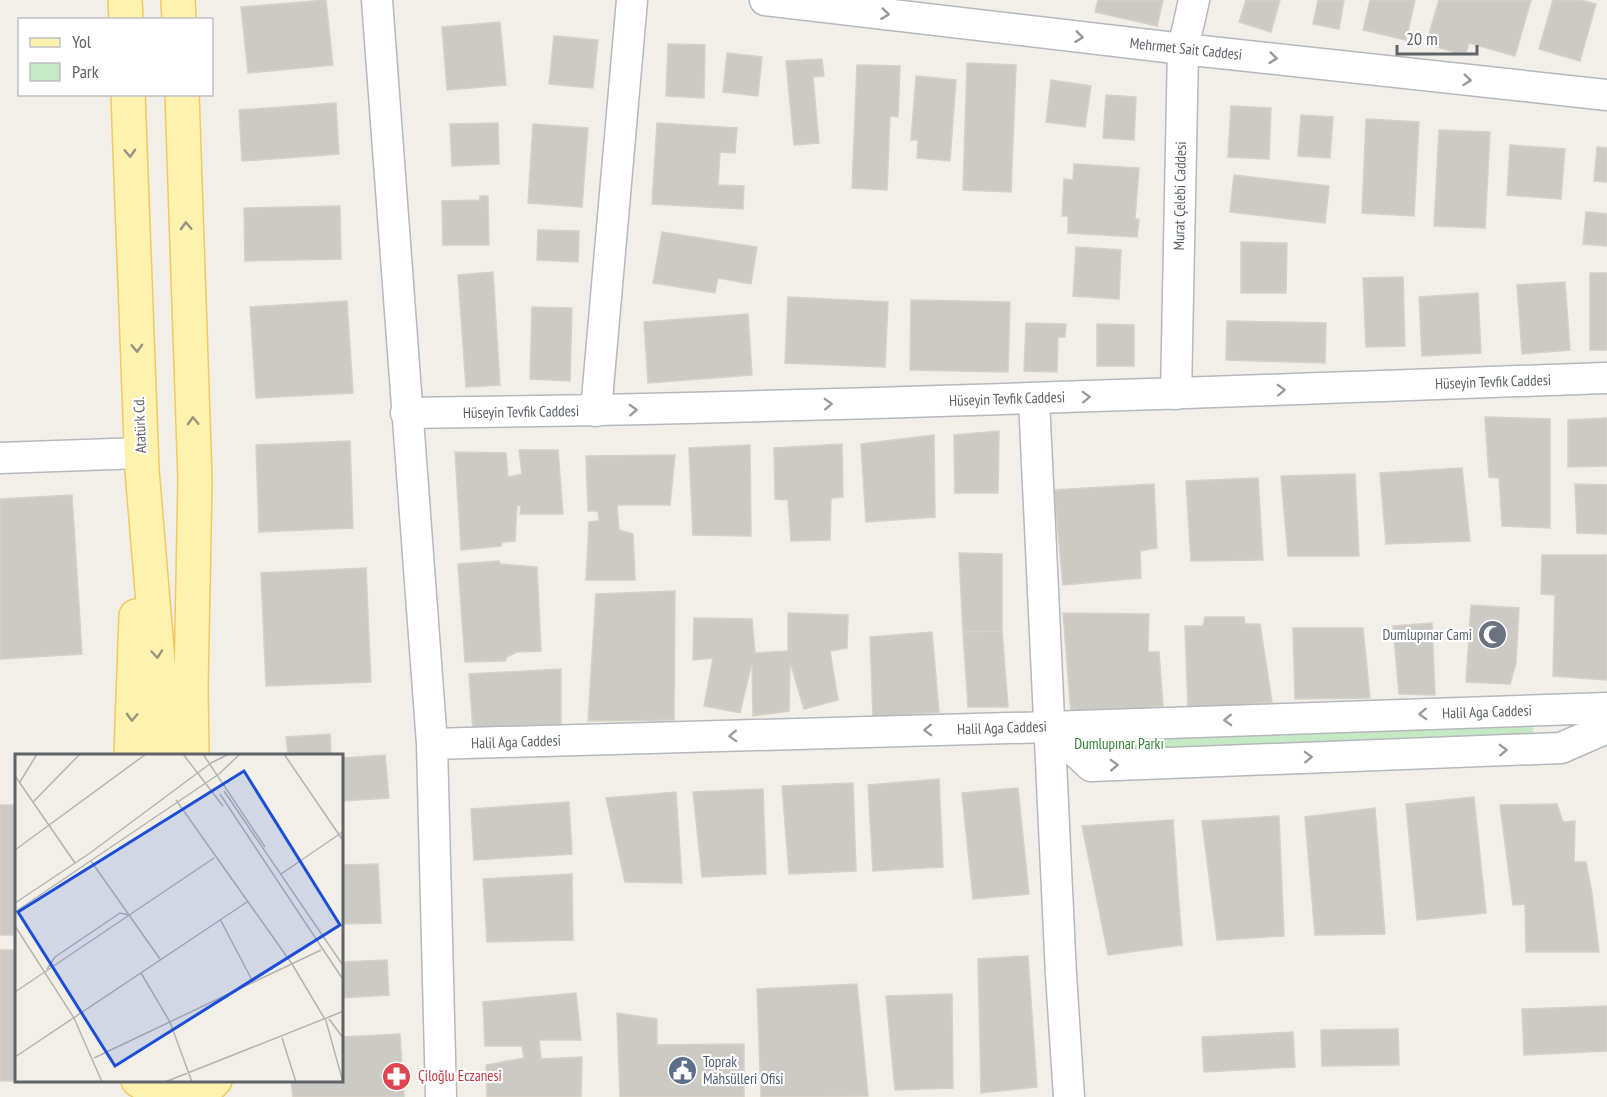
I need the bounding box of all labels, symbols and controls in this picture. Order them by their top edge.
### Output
one-way arrow [881,7,890,20]
legend [18,18,213,96]
scale bar [1397,18,1476,56]
text: 20 m [1406,27,1438,50]
text: Yol [72,30,92,53]
one-way arrow [1075,30,1084,42]
street label: Mehrmet Sait Caddesi [1129,33,1243,64]
one-way arrow [1268,52,1278,64]
text: Park [72,60,99,83]
one-way arrow [1462,73,1471,85]
street label: Murat Çelebi Caddesi [1169,141,1190,251]
one-way arrow [124,148,137,157]
one-way arrow [180,222,193,231]
one-way arrow [131,343,144,352]
street label: Hüseyin Tevfik Caddesi [1435,370,1551,393]
one-way arrow [1276,383,1285,396]
street label: Hüseyin Tevfik Caddesi [949,387,1065,410]
one-way arrow [1081,390,1090,403]
street label: Atatürk Cd. [129,396,150,454]
one-way arrow [823,398,832,411]
street label: Hüseyin Tevfik Caddesi [463,401,579,422]
one-way arrow [628,403,637,416]
one-way arrow [187,417,200,426]
mosque icon: Dumlupınar Cami [1477,619,1509,651]
place label: Dumlupınar Cami [1382,625,1472,644]
one-way arrow [150,649,163,658]
street label: Halil Aga Caddesi [1442,700,1532,723]
one-way arrow [1418,708,1427,720]
one-way arrow [126,713,139,722]
one-way arrow [1223,714,1232,726]
street label: Halil Aga Caddesi [957,716,1047,739]
one-way arrow [923,724,932,737]
one-way arrow [728,729,737,742]
street label: Halil Aga Caddesi [471,730,561,753]
park label: Dumlupınar Parkı [1074,734,1164,753]
one-way arrow [1499,744,1508,757]
one-way arrow [1304,751,1313,764]
inset map [15,754,344,1082]
one-way arrow [1109,758,1118,771]
place label: Toprak Mahsülleri Ofisi [703,1052,784,1088]
public building icon: Toprak Mahsülleri Ofisi [666,1055,698,1087]
pharmacy icon: Çiloğlu Eczanesi [381,1060,413,1092]
place label: Çiloğlu Eczanesi [418,1066,502,1085]

